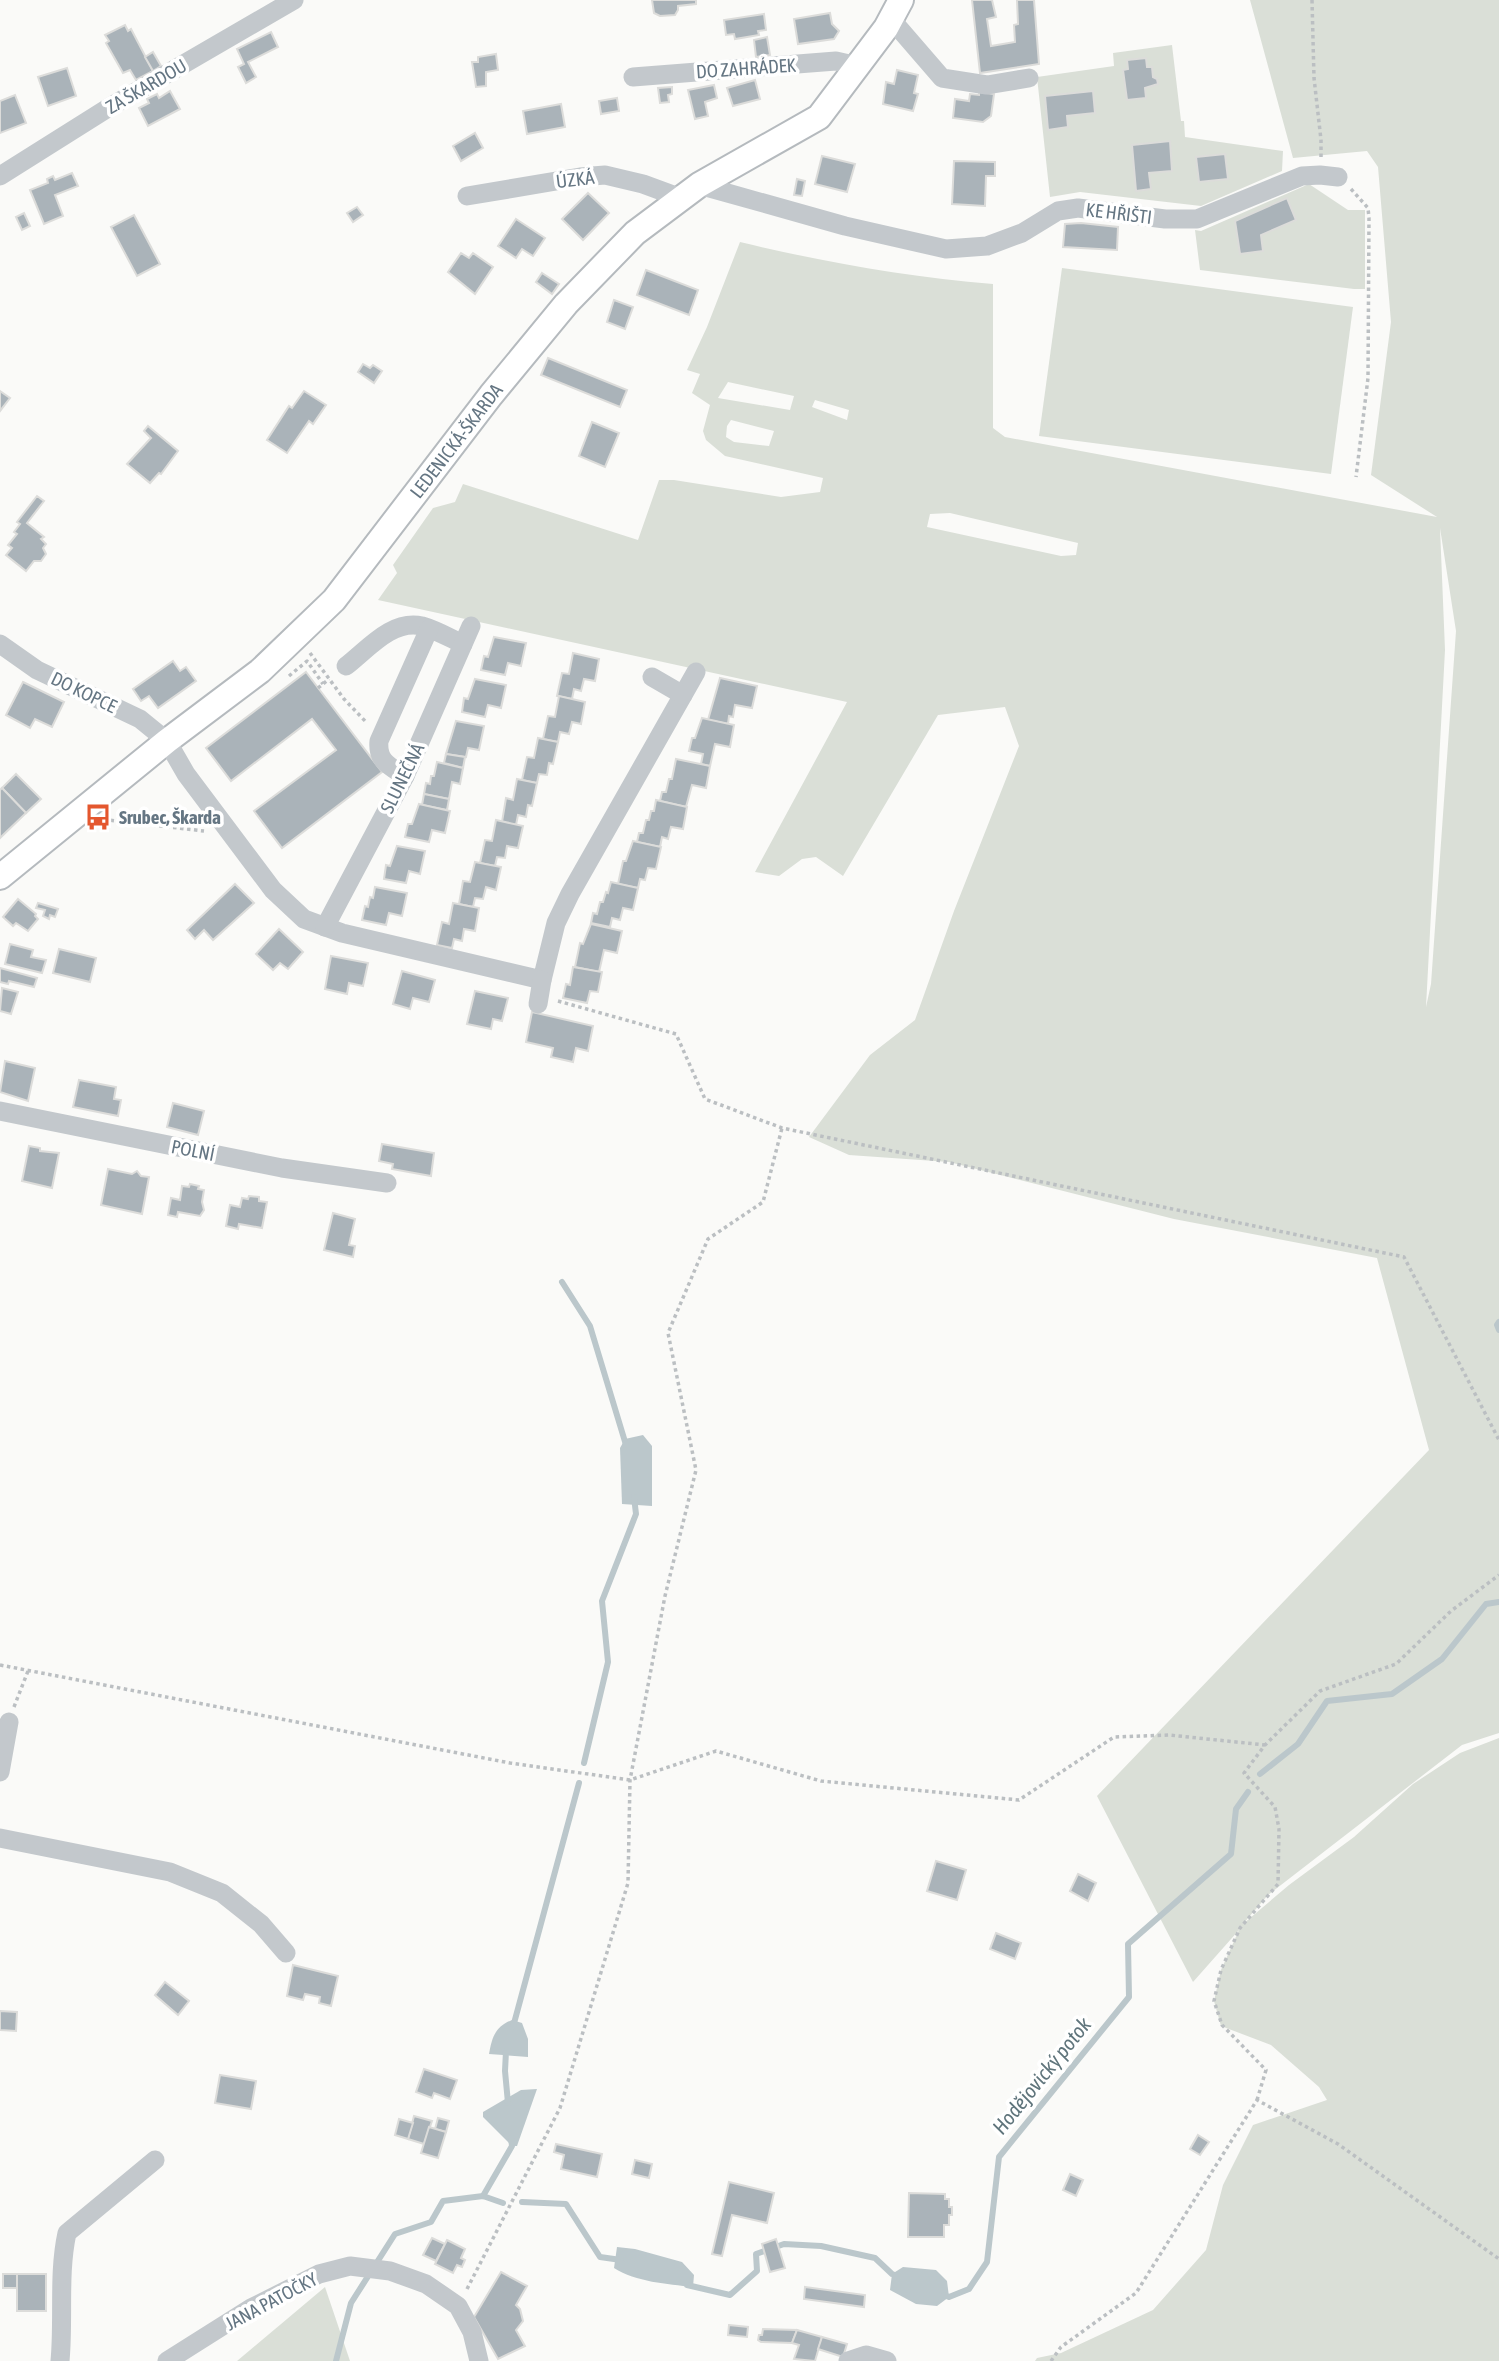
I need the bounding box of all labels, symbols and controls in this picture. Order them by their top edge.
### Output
street label: DO ZAHRÁDEK [695,53,797,82]
street label: ZA ŠKARDOU [102,54,190,118]
street label: ÚZKÁ [555,166,596,192]
street label: KE HŘIŠTI [1085,198,1153,228]
street label: LEDENICKÁ-ŠKARDA [405,379,507,502]
street label: DO KOPCE [48,667,120,717]
street label: SLUNEČNÁ [376,739,429,816]
bus stop icon: Srubec, Škarda [83,802,113,832]
place label: Srubec, Škarda [119,806,221,828]
street label: POLNÍ [169,1135,217,1165]
water label: Hodějovický potok [987,2012,1096,2138]
street label: JANA PATOČKY [221,2267,321,2334]

